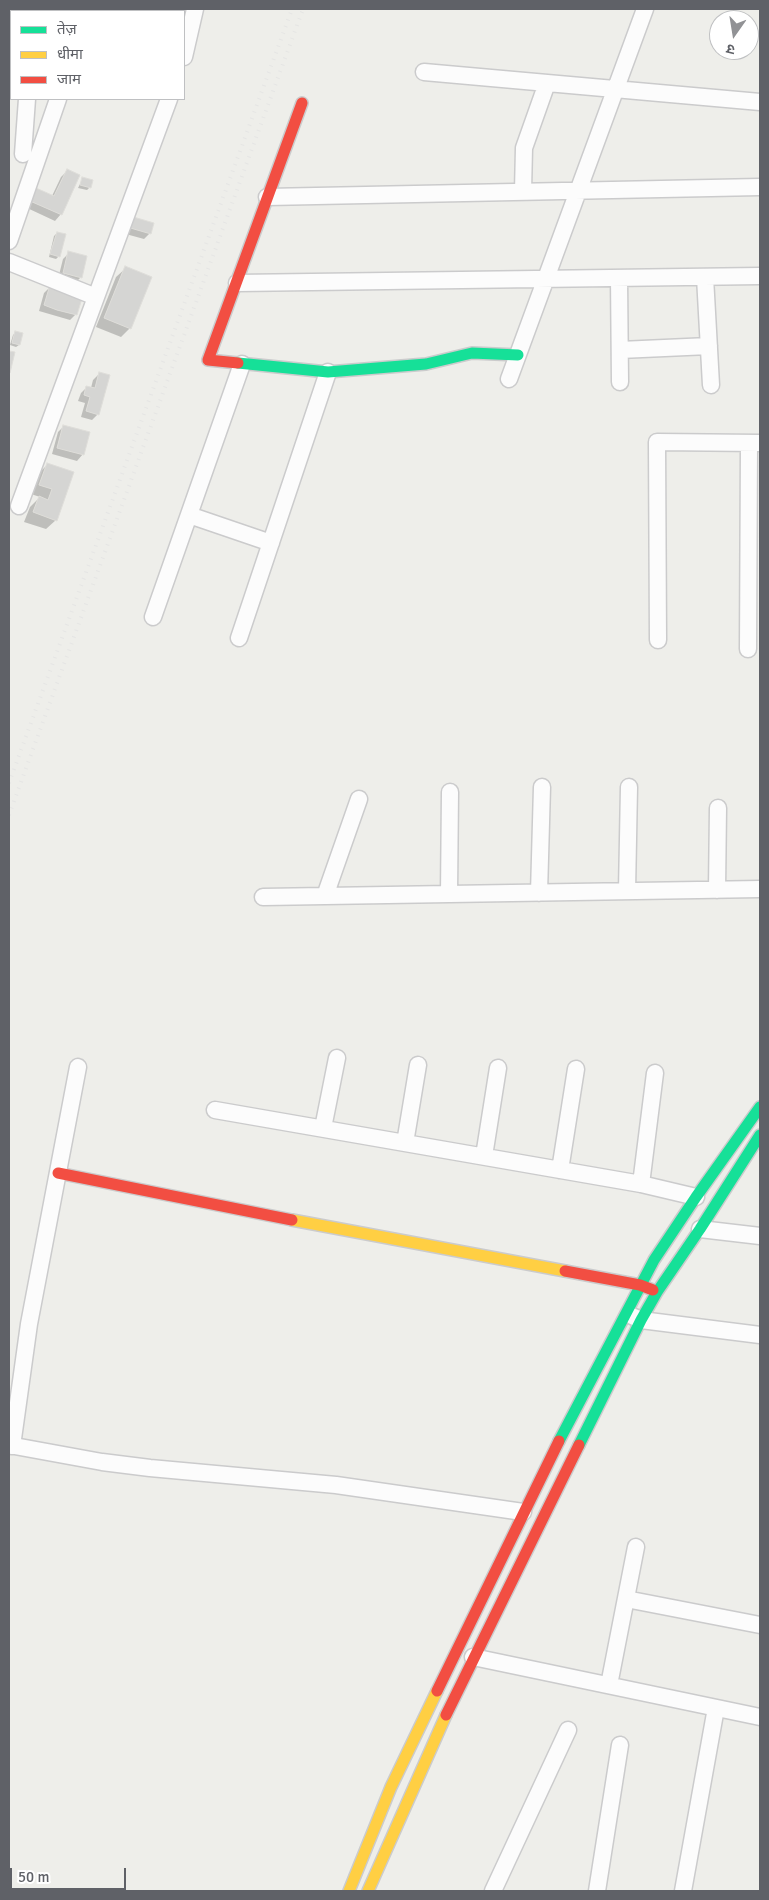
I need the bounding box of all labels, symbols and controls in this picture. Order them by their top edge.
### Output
legend [10,10,185,100]
north arrow [709,10,759,60]
text: तेज़ [57,20,77,38]
text: उ [725,40,737,58]
text: धीमा [57,45,83,63]
text: जाम [57,70,81,88]
scale bar [12,1858,129,1890]
text: 50 m [18,1868,49,1886]

